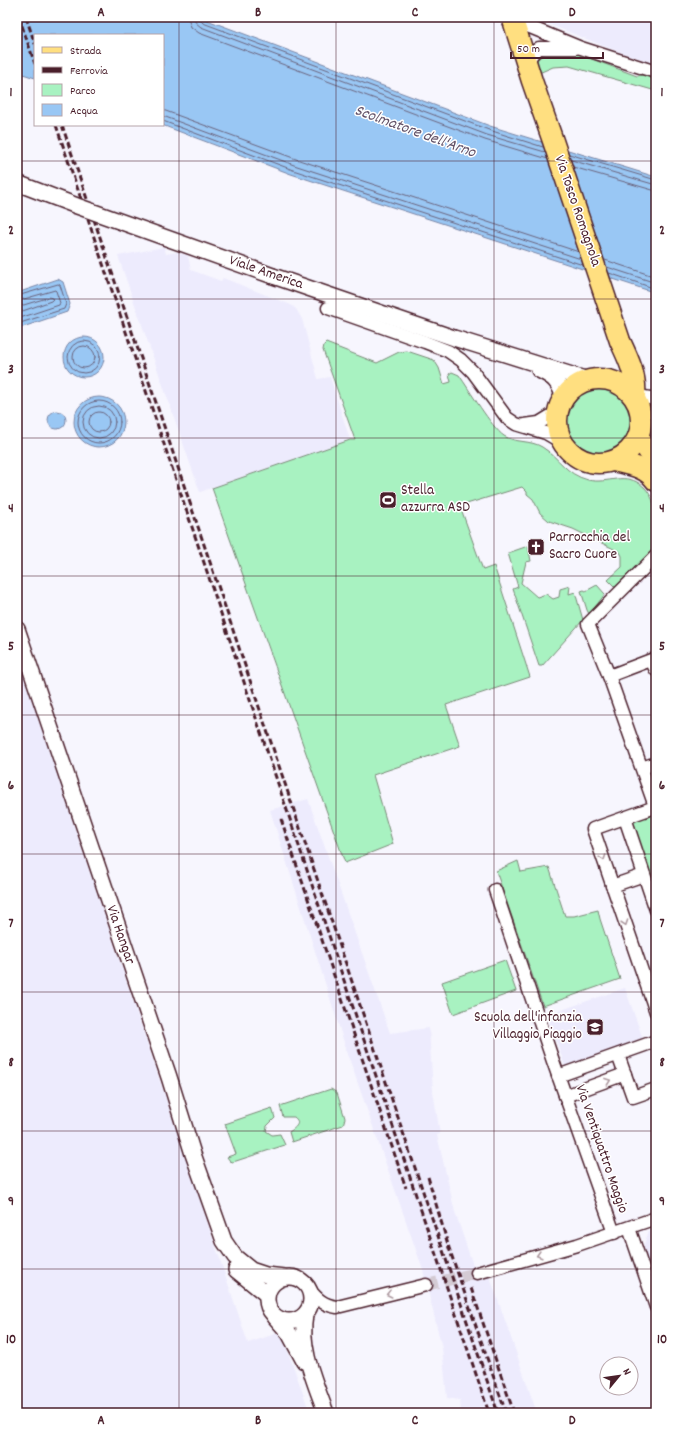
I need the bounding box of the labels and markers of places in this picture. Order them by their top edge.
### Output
place label: Stella azzurra ASD [401,480,470,519]
sports icon: Stella azzurra ASD [378,490,398,510]
place label: Parrocchia del Sacro Cuore [549,527,630,566]
church icon: Parrocchia del Sacro Cuore [526,537,546,557]
place label: Scuola dell'infanzia Villaggio Piaggio [474,1007,583,1046]
school or university icon: Scuola dell'infanzia Villaggio Piaggio [585,1017,605,1037]

